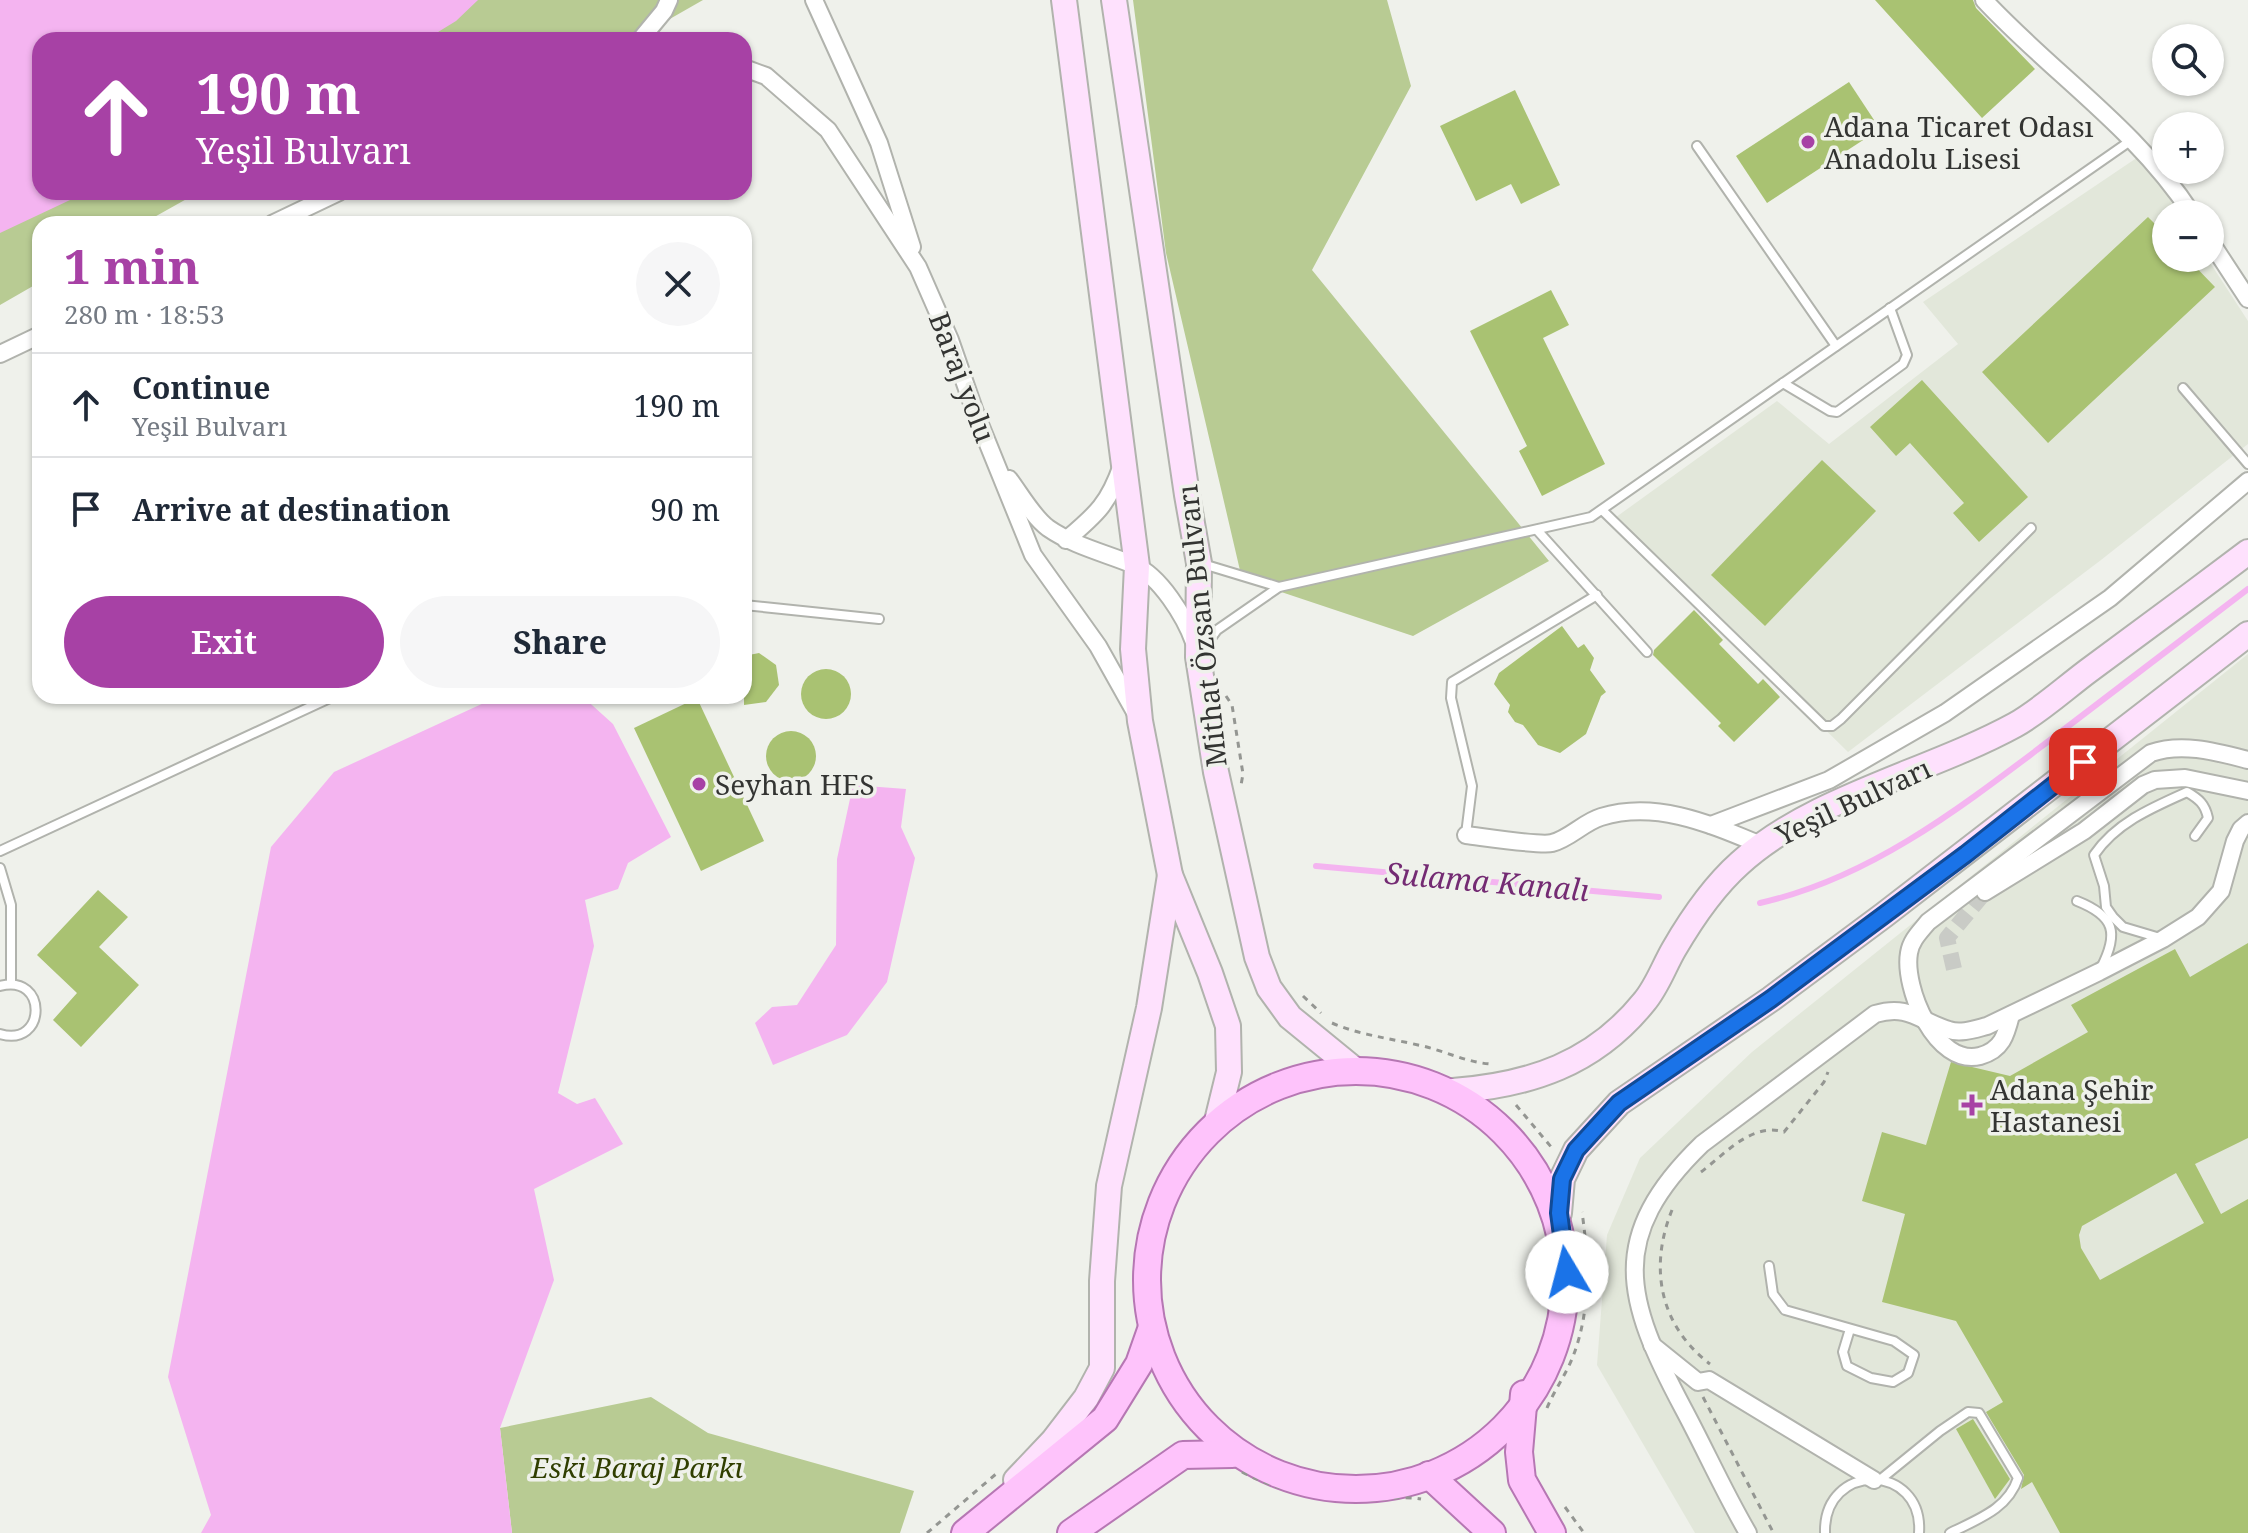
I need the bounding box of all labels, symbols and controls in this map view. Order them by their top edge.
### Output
map controls [2152,24,2224,272]
button: search [2152,24,2224,96]
text: 190 m [196,54,361,130]
icon: ahead [64,64,168,168]
place label: Adana Ticaret Odası Anadolu Lisesi [1824,107,2094,177]
button: + [2152,112,2224,184]
text: Yeşil Bulvarı [196,126,411,175]
marker: Adana Ticaret Odası Anadolu Lisesi [1799,133,1817,151]
button: − [2152,200,2224,272]
text: 1 min [64,233,200,298]
button: close [636,242,720,326]
text: 280 m · 18:53 [64,296,225,332]
street label: Baraj yolu [921,306,1005,448]
text: Continue [132,367,270,408]
icon: ahead [64,383,108,427]
text: 190 m [634,385,720,426]
text: Yeşil Bulvarı [132,408,287,444]
street label: Mithat Özsan Bulvarı [1167,483,1235,769]
icon: arrive [64,487,108,531]
text: Arrive at destination [132,489,451,530]
text: 90 m [650,489,720,530]
button: Exit [64,596,384,688]
button: Share [400,596,720,688]
pin [2049,728,2117,796]
icon: arrive [2061,740,2105,784]
street label: Yeşil Bulvarı [1768,748,1937,854]
place label: Seyhan HES [715,765,875,803]
marker: Seyhan HES [690,775,708,793]
water label: Sulama Kanalı [1383,852,1591,910]
place label: Adana Şehir Hastanesi [1990,1070,2153,1140]
marker: Adana Şehir Hastanesi [1961,1094,1983,1116]
position arrow [1525,1230,1609,1314]
park label: Eski Baraj Parkı [530,1448,743,1486]

